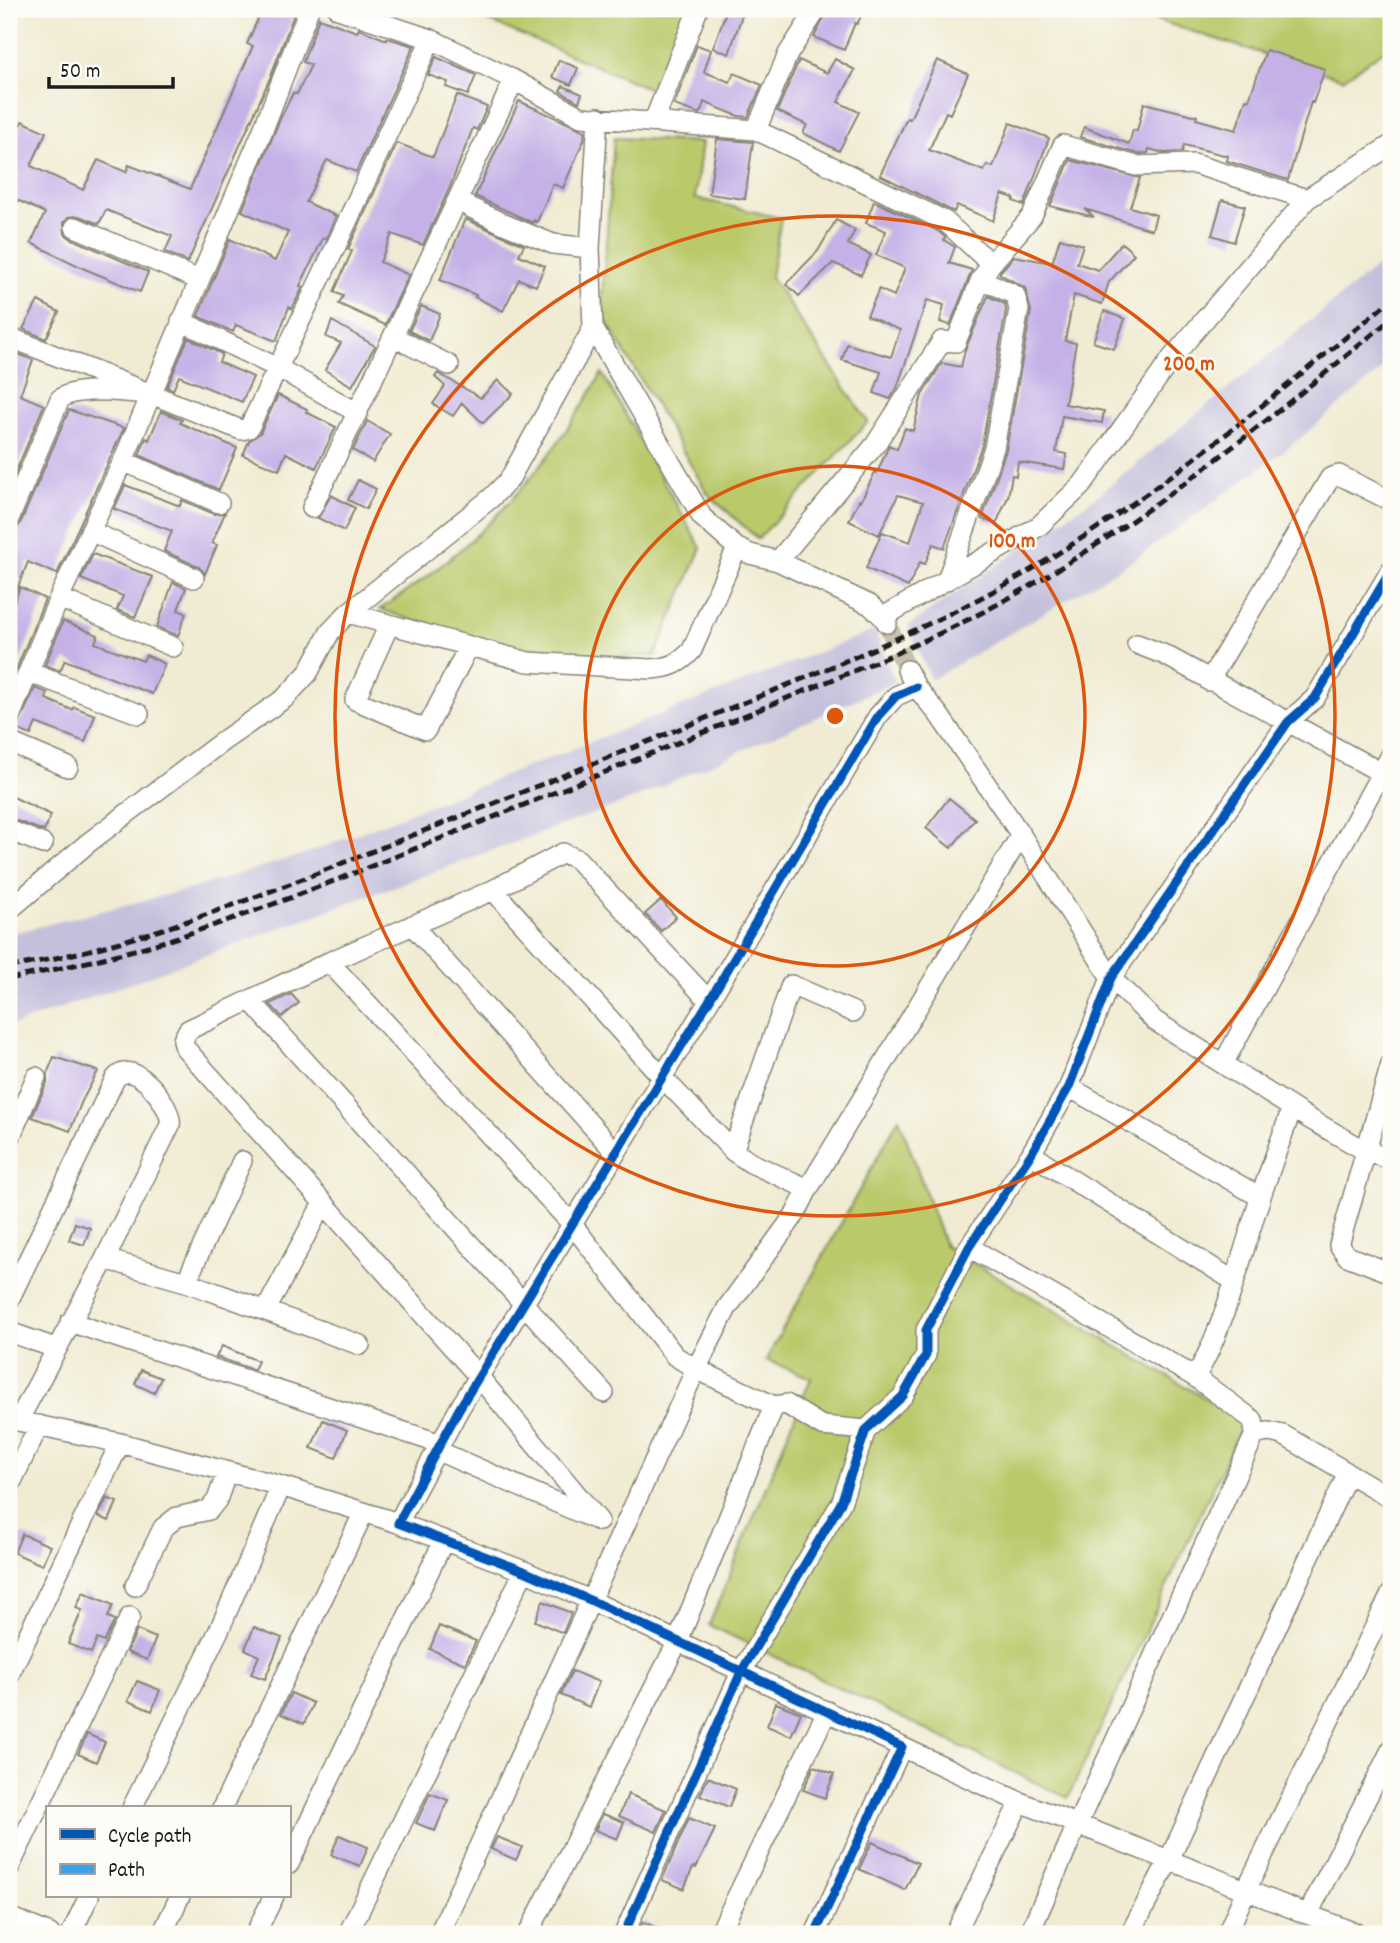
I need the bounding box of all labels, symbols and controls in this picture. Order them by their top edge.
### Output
scale bar [49,46,173,90]
text: 50 m [60,58,100,88]
text: 200 m [1163,351,1215,381]
text: 100 m [989,528,1035,558]
centre of rings [823,704,847,728]
legend [46,1806,290,1898]
text: Cycle path [108,1823,191,1853]
text: Path [108,1857,145,1887]

